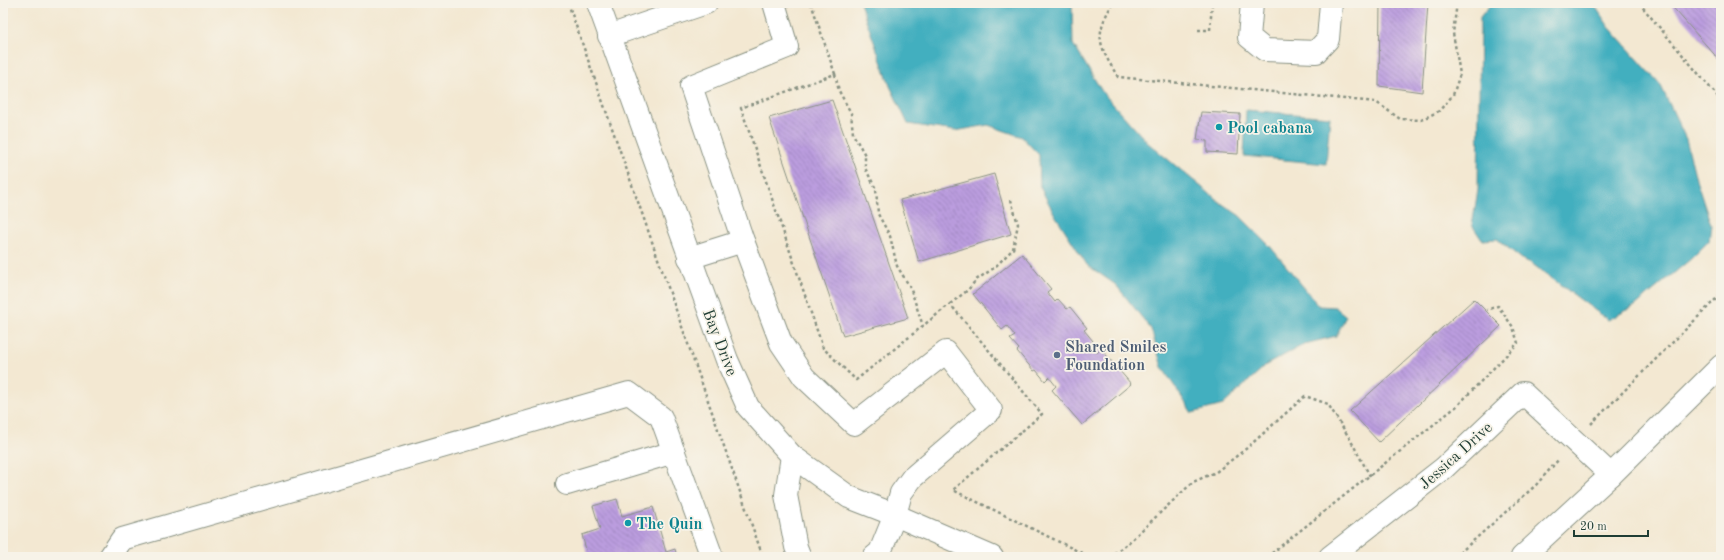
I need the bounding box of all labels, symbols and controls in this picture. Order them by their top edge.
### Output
place label: Pool cabana [1227,121,1312,137]
marker: Pool cabana [1214,122,1224,132]
street label: Bay Drive [699,307,739,378]
place label: Shared Smiles Foundation [1065,340,1167,374]
marker: Shared Smiles Foundation [1052,350,1062,360]
street label: Jessica Drive [1417,420,1496,493]
scale bar [1574,512,1648,538]
place label: The Quin [636,517,702,533]
marker: The Quin [623,518,633,528]
text: 20 m [1580,521,1607,533]

